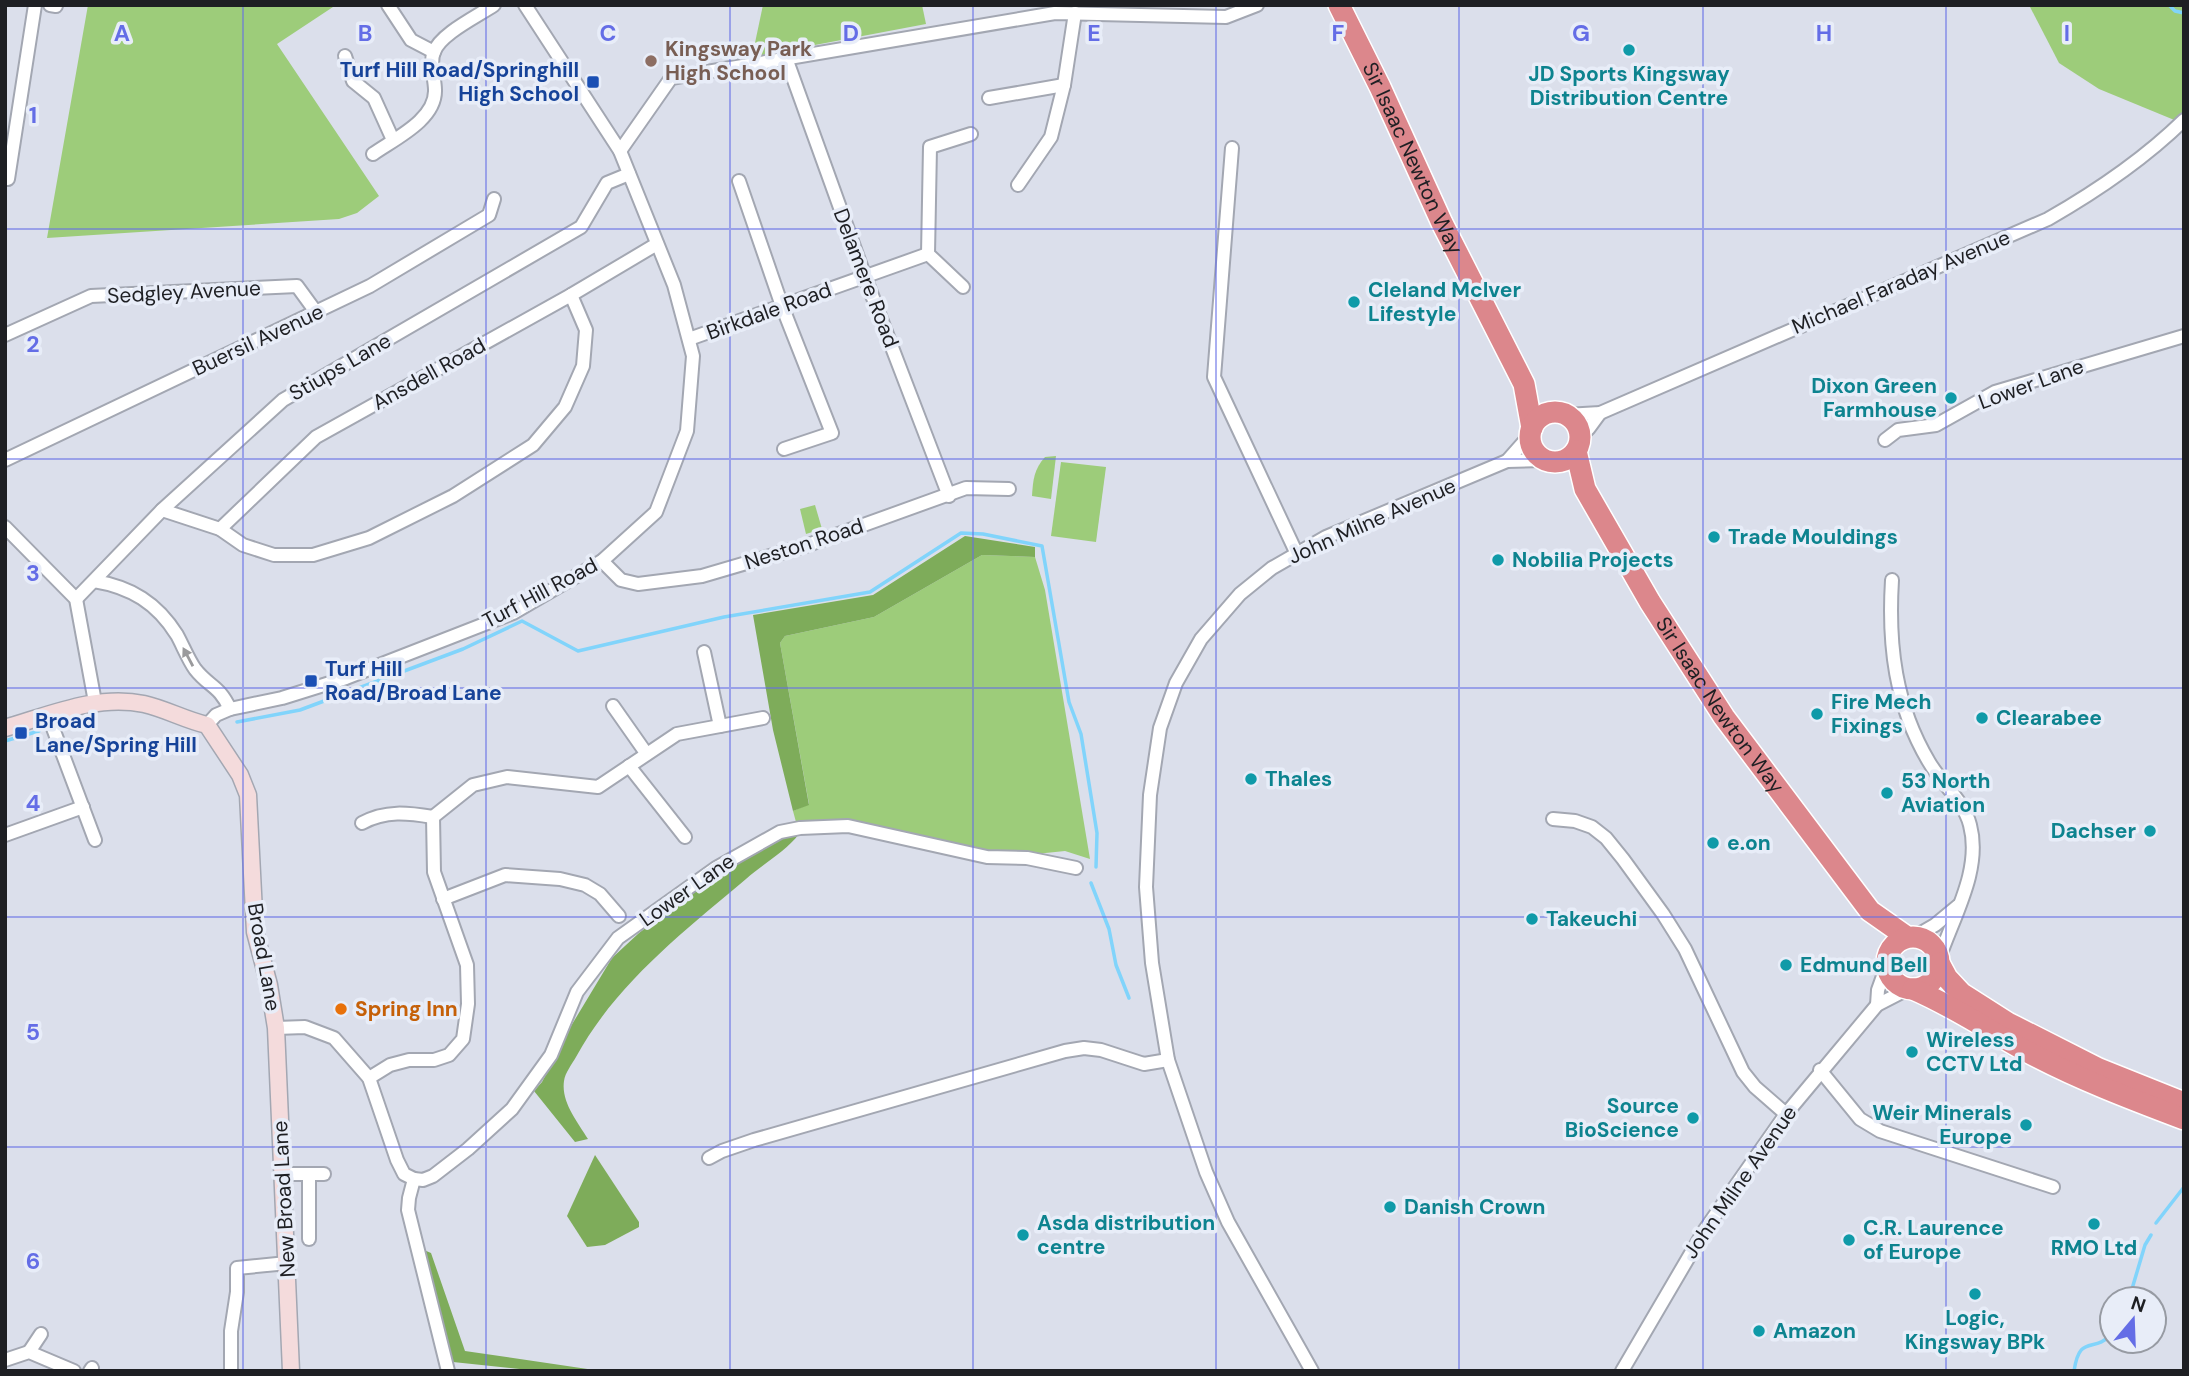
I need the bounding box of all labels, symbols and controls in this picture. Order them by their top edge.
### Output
text: A [114,18,130,48]
text: B [358,18,372,48]
text: C [600,18,616,48]
text: D [843,18,859,48]
text: E [1087,18,1101,48]
text: F [1332,18,1345,48]
text: G [1572,18,1590,48]
text: H [1816,18,1832,48]
text: I [2064,18,2070,48]
place label: Kingsway Park High School [665,35,812,87]
marker: JD Sports Kingsway Distribution Centre [1621,42,1637,58]
marker: Kingsway Park High School [643,53,659,69]
place label: Turf Hill Road/Springhill High School [340,56,579,108]
street label: Sir Isaac Newton Way [1356,57,1470,259]
place label: JD Sports Kingsway Distribution Centre [1528,60,1730,112]
marker: Turf Hill Road/Springhill High School [585,74,601,90]
text: 1 [29,100,37,130]
street label: Delamere Road [827,204,905,352]
street label: Michael Faraday Avenue [1788,223,2014,341]
street label: Sedgley Avenue [106,274,262,310]
street label: Birkdale Road [703,275,835,347]
place label: Cleland McIver Lifestyle [1368,276,1521,328]
marker: Cleland McIver Lifestyle [1346,294,1362,310]
street label: Buersil Avenue [188,297,328,383]
street label: Stiups Lane [284,327,396,407]
text: 2 [26,329,40,359]
street label: Ansdell Road [367,331,491,417]
street label: Lower Lane [1974,352,2088,416]
place label: Dixon Green Farmhouse [1811,372,1937,424]
marker: Dixon Green Farmhouse [1943,390,1959,406]
street label: John Milne Avenue [1284,471,1460,571]
street label: Neston Road [741,512,867,576]
place label: Trade Mouldings [1728,523,1898,551]
marker: Trade Mouldings [1706,529,1722,545]
place label: Nobilia Projects [1512,546,1674,574]
street label: Turf Hill Road [478,551,602,635]
marker: Nobilia Projects [1490,552,1506,568]
text: 3 [26,558,40,588]
street label: Sir Isaac Newton Way [1649,611,1791,799]
one-way arrow [183,647,194,667]
place label: Turf Hill Road/Broad Lane [325,655,502,707]
marker: Turf Hill Road/Broad Lane [303,673,319,689]
place label: Fire Mech Fixings [1831,688,1931,740]
place label: Clearabee [1996,704,2102,732]
marker: Fire Mech Fixings [1809,706,1825,722]
place label: Broad Lane/Spring Hill [35,707,197,759]
marker: Clearabee [1974,710,1990,726]
marker: Broad Lane/Spring Hill [13,725,29,741]
place label: Thales [1265,765,1332,793]
place label: 53 North Aviation [1901,767,1990,819]
marker: Thales [1243,771,1259,787]
marker: 53 North Aviation [1879,785,1895,801]
text: 4 [26,788,41,818]
place label: Dachser [2051,817,2136,845]
marker: Dachser [2142,823,2158,839]
place label: e.on [1727,829,1771,857]
marker: e.on [1705,835,1721,851]
street label: Lower Lane [634,847,740,933]
street label: Broad Lane [241,901,287,1013]
place label: Takeuchi [1546,905,1637,933]
marker: Takeuchi [1524,911,1540,927]
place label: Edmund Bell [1800,951,1928,979]
marker: Edmund Bell [1778,957,1794,973]
place label: Spring Inn [355,995,458,1023]
marker: Spring Inn [333,1001,349,1017]
text: 5 [26,1017,40,1047]
place label: Wireless CCTV Ltd [1926,1026,2022,1078]
marker: Wireless CCTV Ltd [1904,1044,1920,1060]
place label: Source BioScience [1565,1092,1679,1144]
place label: Weir Minerals Europe [1872,1099,2012,1151]
street label: John Milne Avenue [1677,1100,1803,1264]
marker: Source BioScience [1685,1110,1701,1126]
marker: Weir Minerals Europe [2018,1117,2034,1133]
street label: New Broad Lane [266,1120,302,1278]
place label: Danish Crown [1404,1193,1546,1221]
marker: Danish Crown [1382,1199,1398,1215]
place label: Asda distribution centre [1037,1209,1215,1261]
place label: C.R. Laurence of Europe [1863,1214,2004,1266]
marker: RMO Ltd [2086,1216,2102,1232]
marker: Asda distribution centre [1015,1227,1031,1243]
marker: C.R. Laurence of Europe [1841,1232,1857,1248]
place label: RMO Ltd [2051,1234,2137,1262]
text: 6 [26,1246,40,1276]
north arrow [2098,1285,2168,1355]
marker: Logic, Kingsway BPk [1967,1286,1983,1302]
text: N [2128,1290,2149,1318]
place label: Logic, Kingsway BPk [1905,1304,2045,1356]
place label: Amazon [1773,1317,1856,1345]
marker: Amazon [1751,1323,1767,1339]

